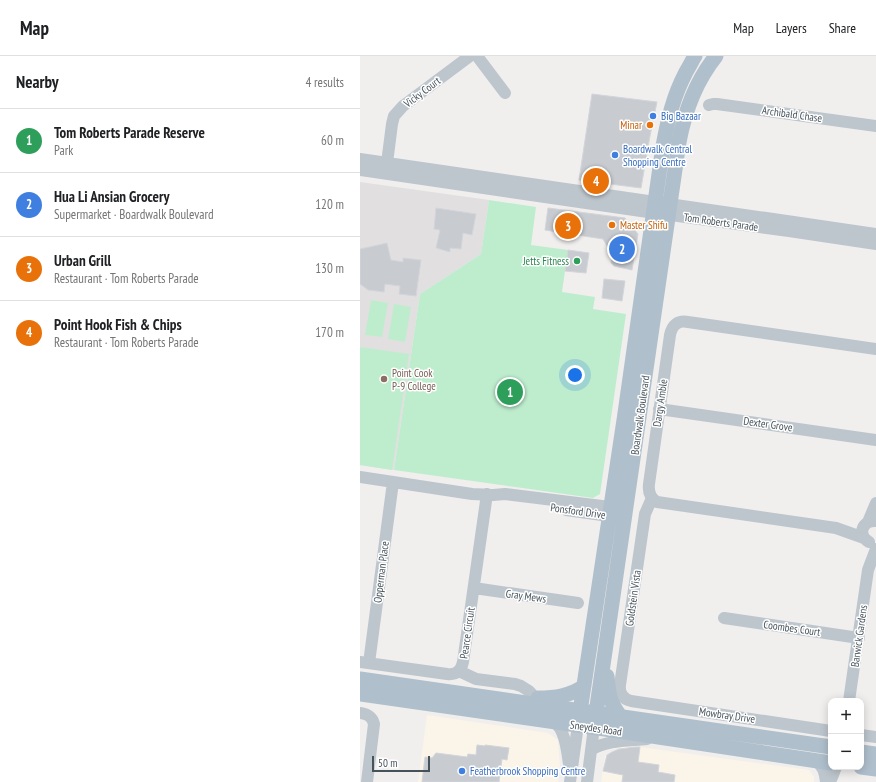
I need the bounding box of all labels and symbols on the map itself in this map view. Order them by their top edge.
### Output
street label: Vicky Court [400,74,443,111]
street label: Archibald Chase [761,103,823,125]
place label: Big Bazaar [661,109,701,123]
marker: Big Bazaar [648,111,658,121]
place label: Minar [620,118,642,132]
marker: Minar [645,120,655,130]
place label: Boardwalk Central Shopping Centre [623,142,692,169]
marker: Boardwalk Central Shopping Centre [610,150,620,160]
pin: 4 [583,166,609,196]
street label: Tom Roberts Parade [683,210,760,234]
pin: 3 [555,211,581,241]
place label: Master Shifu [620,218,668,232]
marker: Master Shifu [607,220,617,230]
pin: 2 [609,234,635,264]
place label: Jetts Fitness [522,254,569,268]
marker: Jetts Fitness [572,256,582,266]
your location [565,365,585,385]
place label: Point Cook P-9 College [392,366,436,393]
marker: Point Cook P-9 College [379,374,389,384]
street label: Boardwalk Boulevard [628,374,653,456]
pin: 1 [497,377,523,407]
street label: Dargy Amble [650,378,670,428]
street label: Dexter Grove [743,414,794,434]
street label: Ponsford Drive [550,500,607,522]
street label: Opperman Place [370,540,392,604]
street label: Goldstein Vista [622,569,644,627]
street label: Gray Mews [505,586,547,606]
street label: Barwick Gardens [848,604,870,668]
street label: Pearce Circuit [456,606,478,660]
street label: Coombes Court [763,617,821,639]
street label: Mowbray Drive [698,704,756,726]
street label: Sneydes Road [569,717,623,739]
scale bar [372,754,430,773]
place label: Featherbrook Shopping Centre [470,764,586,778]
marker: Featherbrook Shopping Centre [457,766,467,776]

